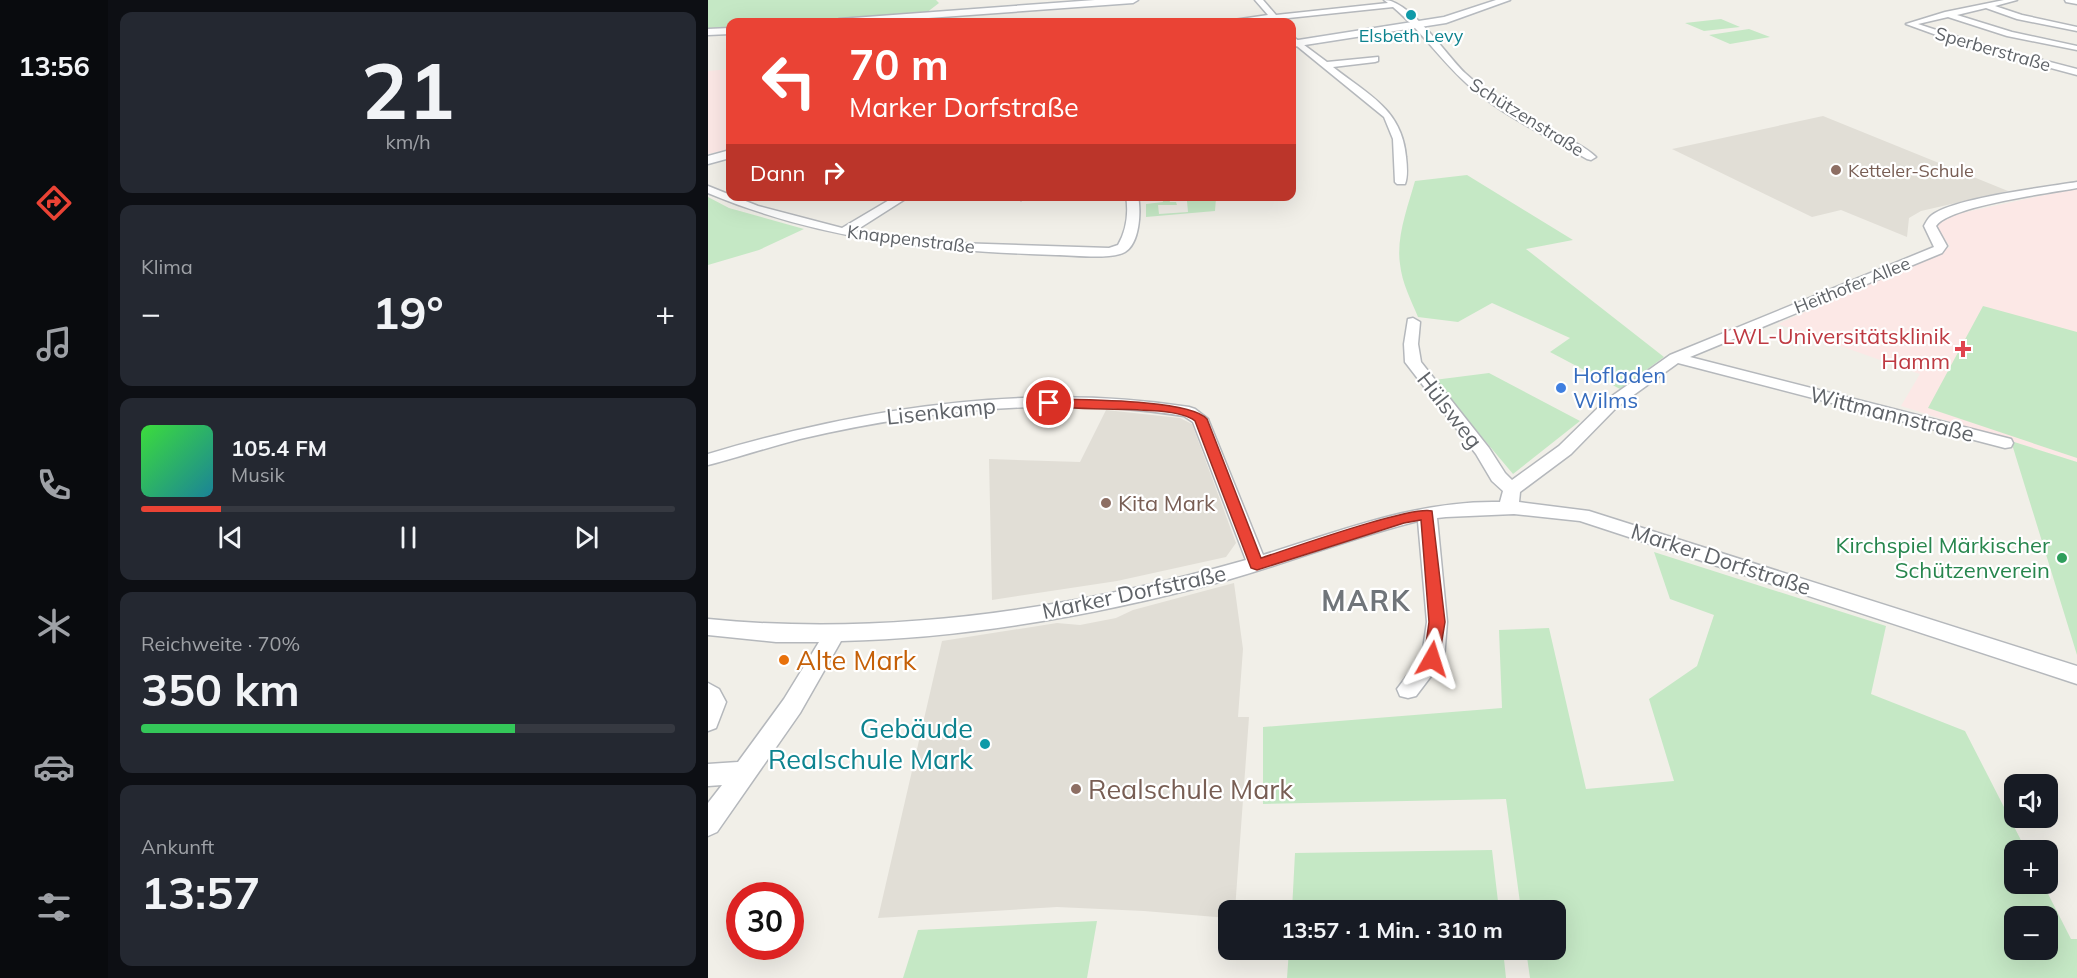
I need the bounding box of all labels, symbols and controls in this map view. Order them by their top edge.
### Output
marker: Elsbeth Levy [1404,8,1418,22]
street label: Sperberstraße [1933,22,2053,76]
place label: Elsbeth Levy [1359,24,1464,47]
text: 70 m [849,38,949,91]
text: 21 [361,41,455,139]
icon: left [750,42,828,120]
text: 13:56 [18,49,90,83]
street label: Schützenstraße [1466,73,1588,161]
text: Marker Dorfstraße [849,90,1079,124]
text: km/h [385,129,431,154]
icon: right [817,156,850,189]
text: Dann [750,159,805,187]
place label: Ketteler-Schule [1848,159,1974,182]
marker: Ketteler-Schule [1829,163,1843,177]
icon: directions [33,182,75,224]
street label: Knappenstraße [846,220,976,258]
street label: Heithofer Allee [1791,251,1913,319]
text: Klima [141,254,193,279]
text: 19° [372,284,444,340]
text: − [141,292,161,333]
text: + [655,292,675,333]
place label: LWL-Universitätsklinik Hamm [1723,322,1951,375]
icon: music [33,323,75,365]
marker: LWL-Universitätsklinik Hamm [1954,340,1972,358]
place label: Hofladen Wilms [1573,361,1666,414]
street label: Hülsweg [1411,366,1489,454]
pin [1023,377,1074,428]
street label: Wittmannstraße [1807,380,1977,448]
marker: Hofladen Wilms [1554,381,1568,395]
icon: arrive [1032,386,1065,419]
street label: Lisenkamp [885,391,997,431]
text: 105.4 FM [231,434,327,462]
text: Musik [231,462,285,487]
icon: phone [33,464,75,506]
place label: Kita Mark [1118,489,1216,517]
marker: Kita Mark [1099,496,1113,510]
street label: Marker Dorfstraße [1628,517,1814,601]
icon: previous [214,521,247,554]
icon: pause [392,521,425,554]
icon: next [570,521,603,554]
place label: Kirchspiel Märkischer Schützenverein [1836,531,2050,584]
marker: Kirchspiel Märkischer Schützenverein [2055,551,2069,565]
street label: Marker Dorfstraße [1040,559,1228,625]
district label: MARK [1321,583,1411,618]
icon: climate [33,605,75,647]
position arrow [1400,627,1464,691]
text: Reichweite · 70% [141,631,300,656]
place label: Alte Mark [796,643,917,677]
marker: Alte Mark [777,653,791,667]
text: 350 km [141,661,300,717]
place label: Gebäude Realschule Mark [768,711,974,776]
marker: Gebäude Realschule Mark [978,737,992,751]
icon: car [33,746,75,788]
place label: Realschule Mark [1088,772,1294,806]
map controls [2004,774,2058,960]
button: sound [2004,774,2058,828]
marker: Realschule Mark [1069,782,1083,796]
text: Ankunft [141,834,214,859]
button: + [2004,840,2058,894]
text: 13:57 [141,864,260,920]
speed limit sign: 30 [726,882,804,960]
icon: filters [33,886,75,928]
button: − [2004,906,2058,960]
text: 13:57 · 1 Min. · 310 m [1281,916,1503,944]

